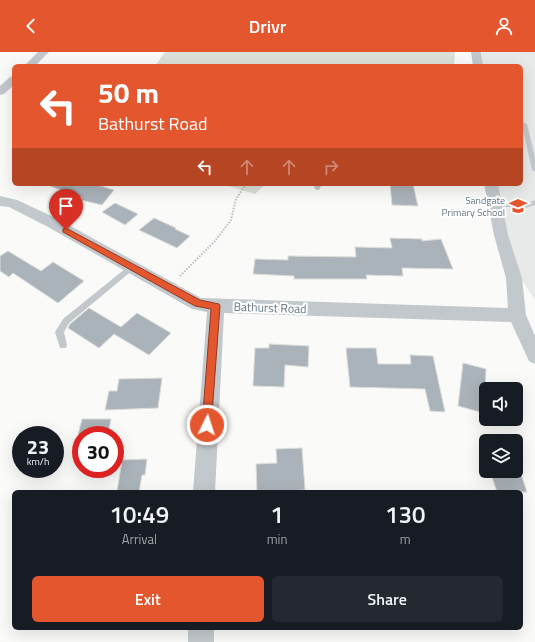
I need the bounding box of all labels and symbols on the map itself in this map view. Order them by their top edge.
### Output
pin [49,189,83,230]
place label: Sandgate Primary School [442,193,505,220]
school or university icon: Sandgate Primary School [508,196,528,216]
street label: Bathurst Road [233,297,307,318]
position arrow [186,404,228,446]
speed limit sign: 30 [72,426,124,478]

